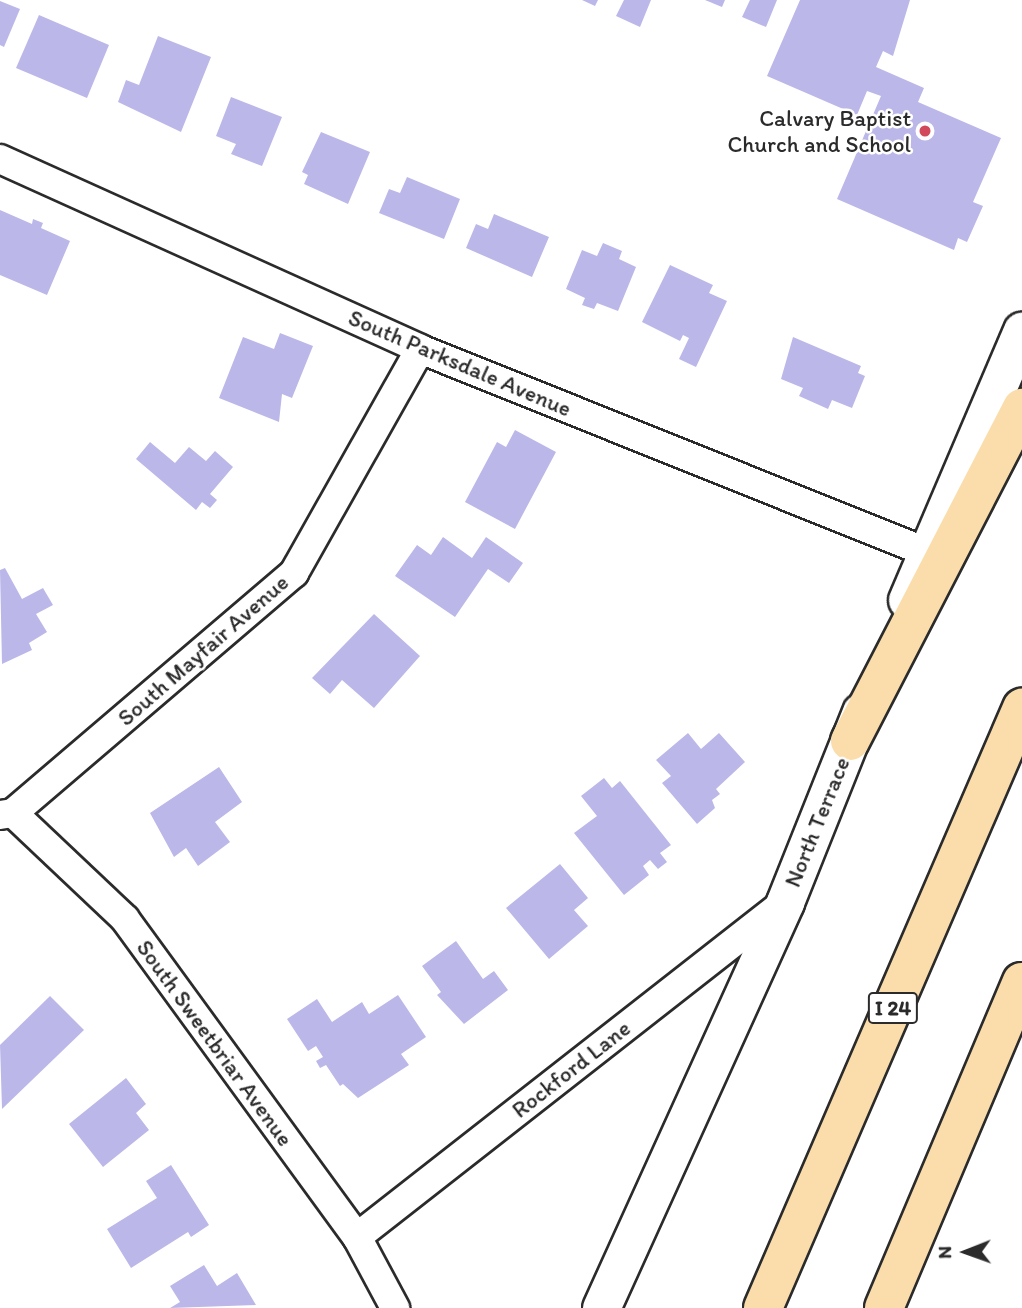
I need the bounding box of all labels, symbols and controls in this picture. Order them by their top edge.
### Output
place label: Calvary Baptist Church and School [726,104,911,158]
marker: Calvary Baptist Church and School [917,123,933,139]
street label: South Parksdale Avenue [345,304,575,422]
street label: South Mayfair Avenue [113,569,293,731]
street label: North Terrace [779,754,855,890]
street label: South Sweetbriar Avenue [131,935,299,1151]
road number: I 24 [867,990,919,1026]
street label: Rockford Lane [506,1014,636,1124]
north arrow [931,1217,1001,1287]
text: N [933,1246,956,1259]

